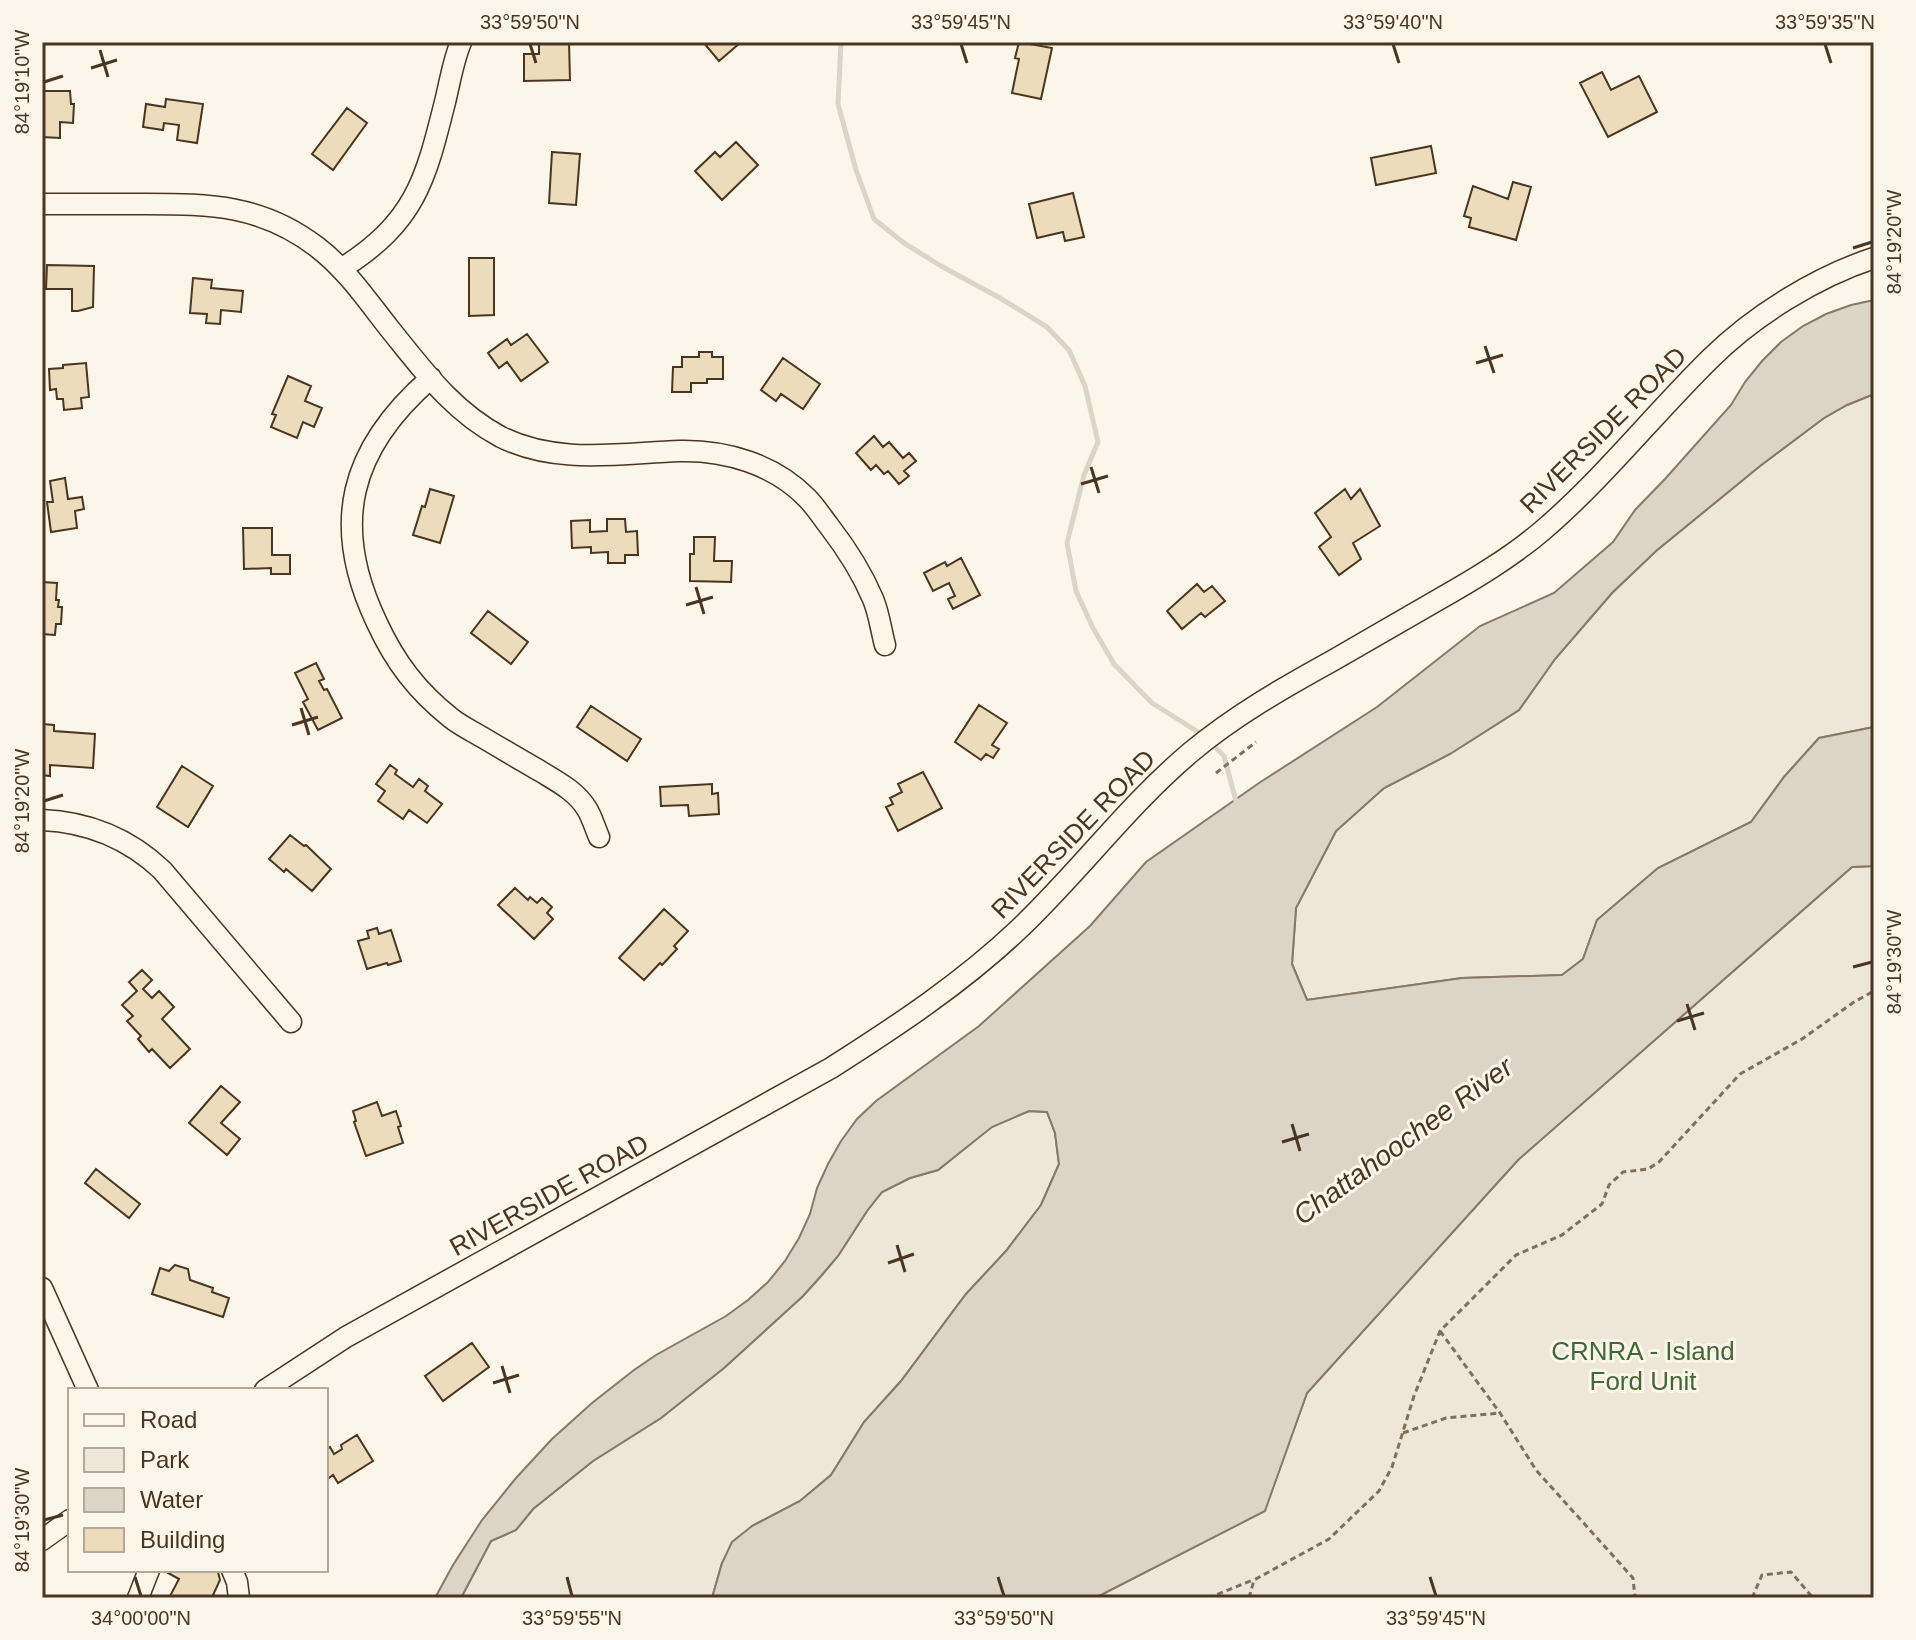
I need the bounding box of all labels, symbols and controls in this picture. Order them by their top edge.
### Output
text: 33°59'50"N [480,11,580,33]
text: 33°59'45"N [911,11,1011,33]
text: 33°59'40"N [1343,11,1443,33]
text: 33°59'35"N [1775,11,1875,33]
text: 84°19'10"W [11,30,33,134]
text: 84°19'20"W [1883,190,1905,294]
street label: RIVERSIDE ROAD [1514,341,1692,519]
street label: RIVERSIDE ROAD [985,744,1161,924]
text: 84°19'20"W [11,749,33,853]
text: 84°19'30"W [1883,910,1905,1014]
water label: Chattahoochee River [1287,1050,1520,1231]
street label: RIVERSIDE ROAD [444,1128,654,1262]
park label: CRNRA - Island Ford Unit [1551,1336,1735,1396]
legend [68,1388,328,1572]
text: Road [140,1406,197,1433]
text: Park [140,1446,190,1473]
text: 84°19'30"W [11,1468,33,1572]
text: Water [140,1486,203,1513]
text: Building [140,1526,225,1553]
text: 34°00'00"N [91,1607,191,1629]
text: 33°59'55"N [522,1607,622,1629]
text: 33°59'50"N [954,1607,1054,1629]
text: 33°59'45"N [1386,1607,1486,1629]

